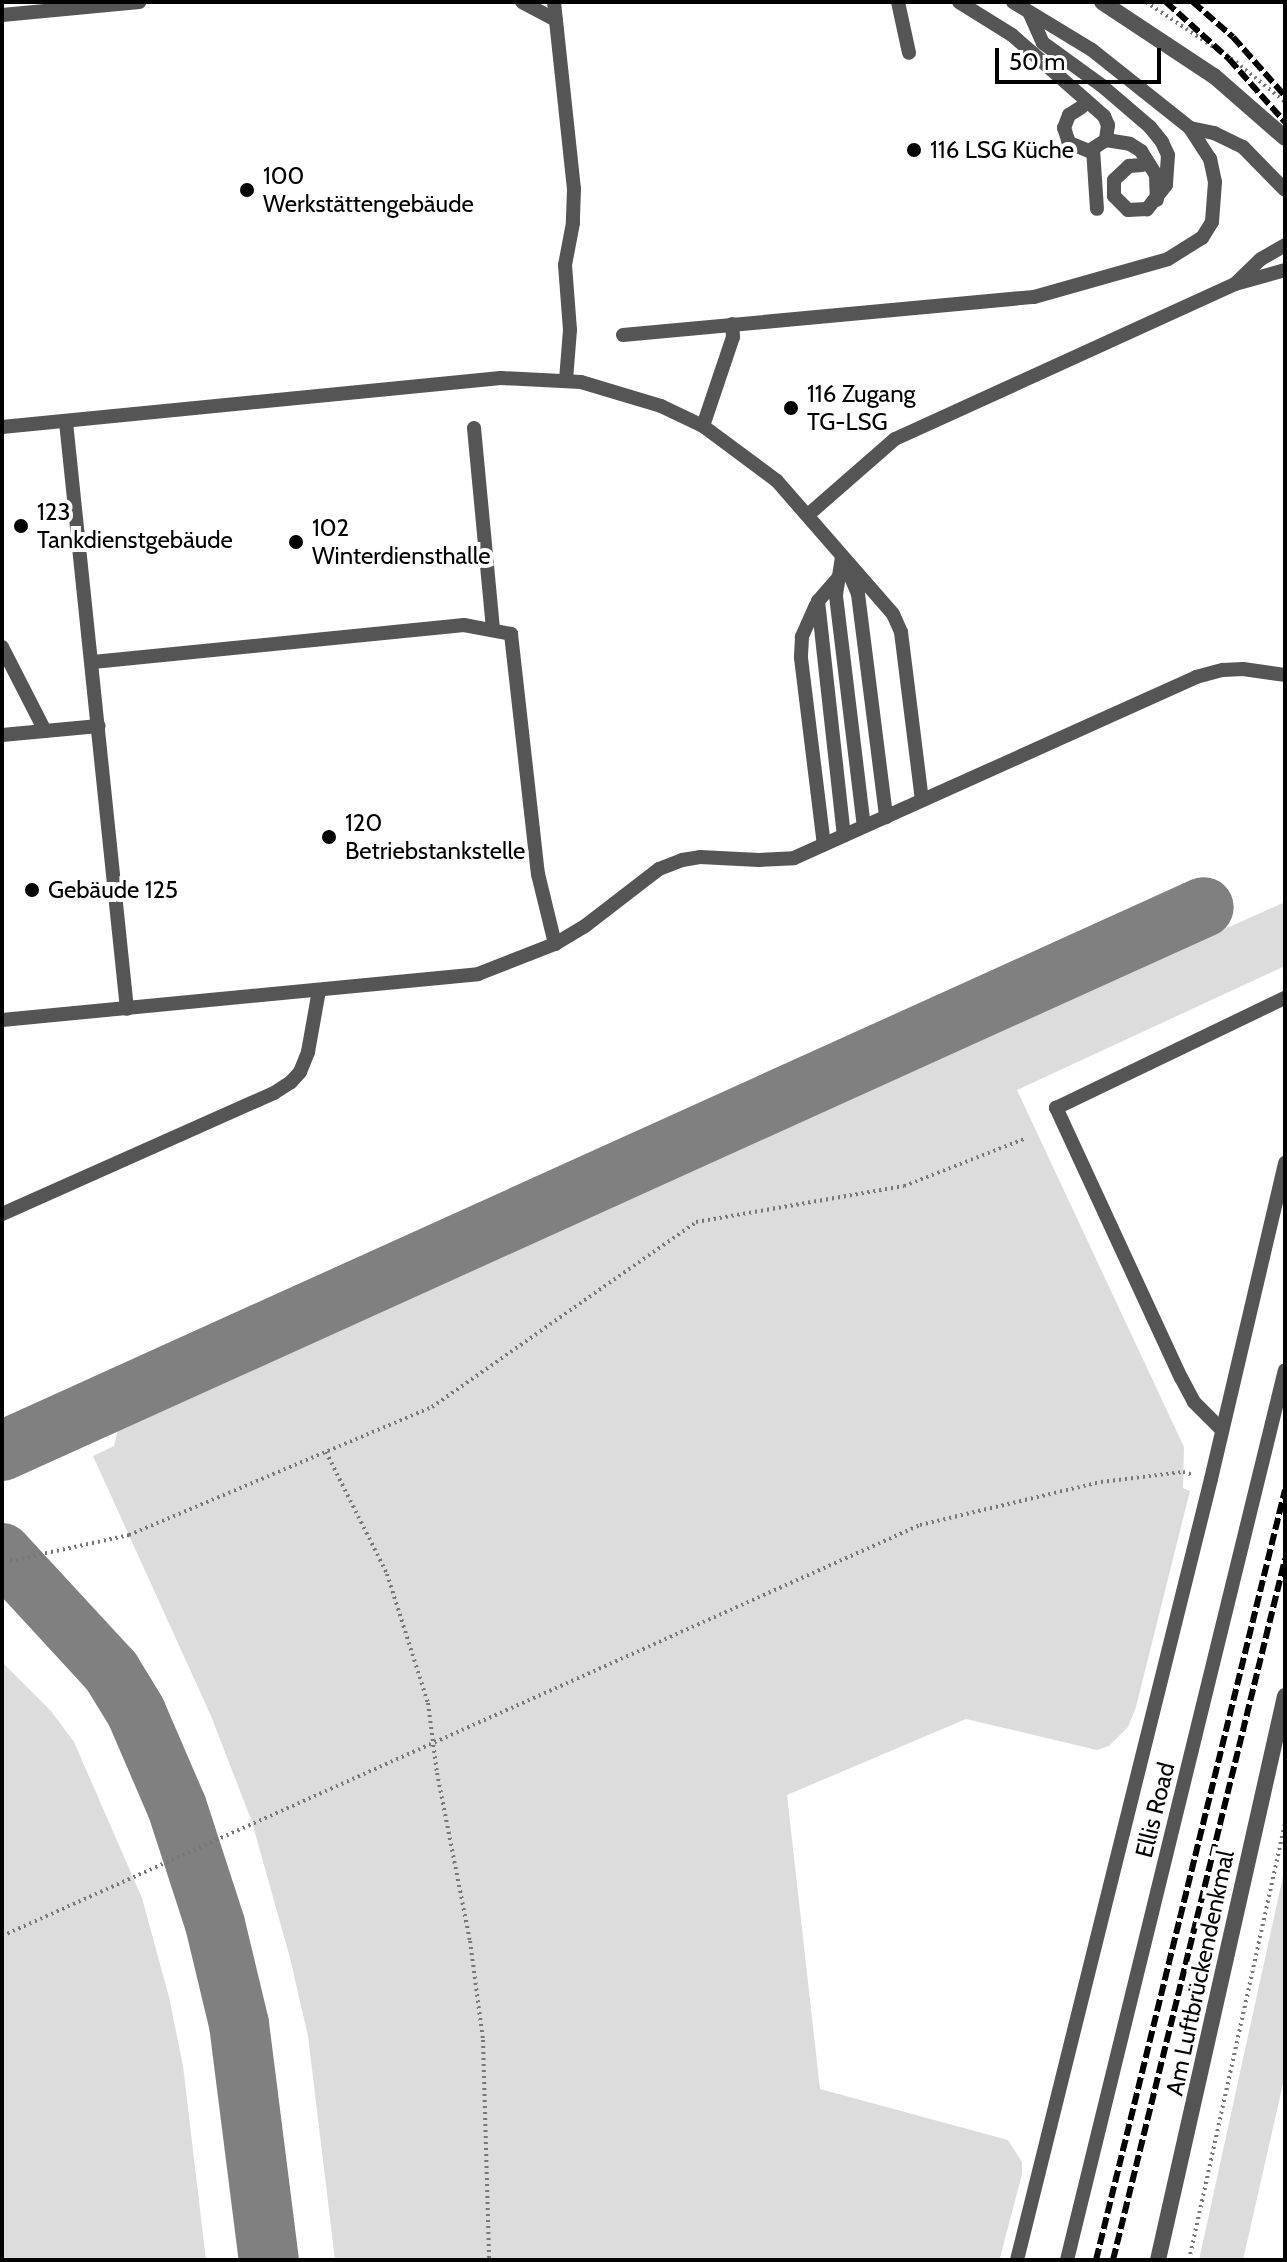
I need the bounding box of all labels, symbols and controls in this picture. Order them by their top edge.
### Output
scale bar [999,32,1165,82]
text: 50 m [1009,47,1065,76]
place label: 116 LSG Küche [930,136,1074,164]
marker: 116 LSG Küche [905,141,923,159]
place label: 100 Werkstättengebäude [263,162,474,218]
marker: 100 Werkstättengebäude [238,181,256,199]
place label: 116 Zugang TG-LSG [807,380,916,436]
marker: 116 Zugang TG-LSG [782,399,800,417]
place label: 123 Tankdienstgebäude [37,498,233,554]
place label: 102 Winterdiensthalle [312,514,491,570]
marker: 123 Tankdienstgebäude [12,517,30,535]
marker: 102 Winterdiensthalle [287,533,305,551]
place label: 120 Betriebstankstelle [345,809,525,865]
marker: 120 Betriebstankstelle [320,828,338,846]
place label: Gebäude 125 [48,876,178,904]
marker: Gebäude 125 [23,881,41,899]
street label: Ellis Road [1129,1759,1181,1861]
street label: Am Luftbrückendenkmal [1160,1848,1240,2098]

